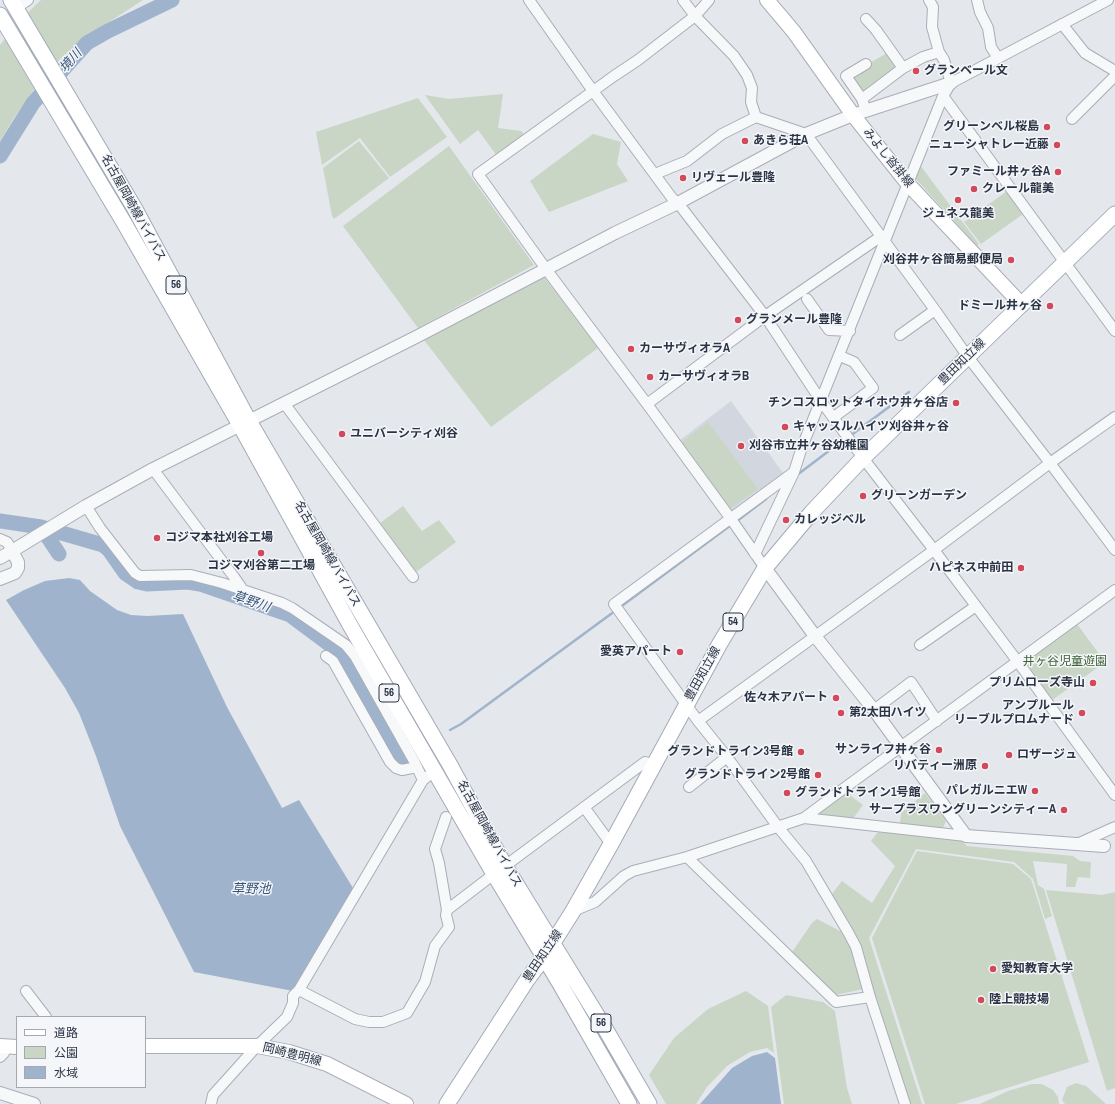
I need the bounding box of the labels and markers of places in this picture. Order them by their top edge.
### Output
place label: グランベール文 [924,64,1008,78]
marker: グランベール文 [911,66,921,76]
place label: グリーンベル桜島 [943,120,1039,134]
marker: グリーンベル桜島 [1042,122,1052,132]
place label: あきら荘A [753,134,808,148]
marker: あきら荘A [740,136,750,146]
place label: ニューシャトレー近藤 [929,138,1049,152]
marker: ニューシャトレー近藤 [1052,140,1062,150]
place label: ファミール井ヶ谷A [947,165,1050,179]
marker: ファミール井ヶ谷A [1053,167,1063,177]
place label: リヴェール豊隆 [691,171,775,185]
marker: リヴェール豊隆 [678,173,688,183]
place label: クレール龍美 [982,182,1054,196]
marker: クレール龍美 [969,184,979,194]
marker: ジュネス龍美 [953,195,963,205]
place label: ジュネス龍美 [922,207,994,221]
place label: 刈谷井ヶ谷簡易郵便局 [883,253,1003,267]
marker: 刈谷井ヶ谷簡易郵便局 [1006,255,1016,265]
place label: ドミール井ヶ谷 [958,299,1042,313]
marker: ドミール井ヶ谷 [1045,301,1055,311]
place label: グランメール豊隆 [746,313,842,327]
marker: グランメール豊隆 [733,315,743,325]
place label: カーサヴィオラA [639,342,730,356]
marker: カーサヴィオラA [626,344,636,354]
place label: カーサヴィオラB [658,370,749,384]
marker: カーサヴィオラB [645,372,655,382]
place label: チンコスロットタイホウ井ヶ谷店 [768,396,948,410]
marker: チンコスロットタイホウ井ヶ谷店 [951,398,961,408]
place label: キャッスルハイツ刈谷井ヶ谷 [793,420,949,434]
marker: キャッスルハイツ刈谷井ヶ谷 [780,422,790,432]
place label: ユニバーシティ刈谷 [350,427,458,441]
marker: ユニバーシティ刈谷 [337,429,347,439]
place label: 刈谷市立井ヶ谷幼稚園 [749,439,869,453]
marker: 刈谷市立井ヶ谷幼稚園 [736,441,746,451]
place label: グリーンガーデン [871,489,967,503]
marker: グリーンガーデン [858,491,868,501]
place label: カレッジベル [794,513,866,527]
marker: カレッジベル [781,515,791,525]
place label: コジマ本社刈谷工場 [165,531,273,545]
marker: コジマ本社刈谷工場 [152,533,162,543]
marker: コジマ刈谷第二工場 [256,548,266,558]
place label: コジマ刈谷第二工場 [207,559,315,573]
place label: ハピネス中前田 [929,561,1013,575]
marker: ハピネス中前田 [1016,563,1026,573]
place label: 愛英アパート [600,645,672,659]
marker: 愛英アパート [675,647,685,657]
place label: プリムローズ寺山 [989,676,1085,690]
marker: プリムローズ寺山 [1088,678,1098,688]
place label: 佐々木アパート [744,691,828,705]
marker: 佐々木アパート [831,693,841,703]
place label: アンプルール リーブルプロムナード [954,699,1074,727]
place label: 第2太田ハイツ [849,706,926,720]
marker: 第2太田ハイツ [836,708,846,718]
marker: アンプルール リーブルプロムナード [1077,708,1087,718]
place label: サンライフ井ヶ谷 [835,743,931,757]
place label: グランドトライン3号館 [668,745,793,759]
marker: サンライフ井ヶ谷 [934,745,944,755]
marker: グランドトライン3号館 [796,747,806,757]
place label: ロザージュ [1017,748,1077,762]
marker: ロザージュ [1004,750,1014,760]
place label: リバティー洲原 [893,759,977,773]
marker: リバティー洲原 [980,761,990,771]
place label: グランドトライン2号館 [685,768,810,782]
marker: グランドトライン2号館 [813,770,823,780]
place label: パレガルニエW [946,784,1027,798]
place label: グランドトライン1号館 [795,786,920,800]
marker: パレガルニエW [1030,786,1040,796]
marker: グランドトライン1号館 [782,788,792,798]
place label: サープラスワングリーンシティーA [869,803,1056,817]
marker: サープラスワングリーンシティーA [1059,805,1069,815]
place label: 愛知教育大学 [1001,962,1073,976]
marker: 愛知教育大学 [988,964,998,974]
place label: 陸上競技場 [989,993,1049,1007]
marker: 陸上競技場 [976,995,986,1005]

